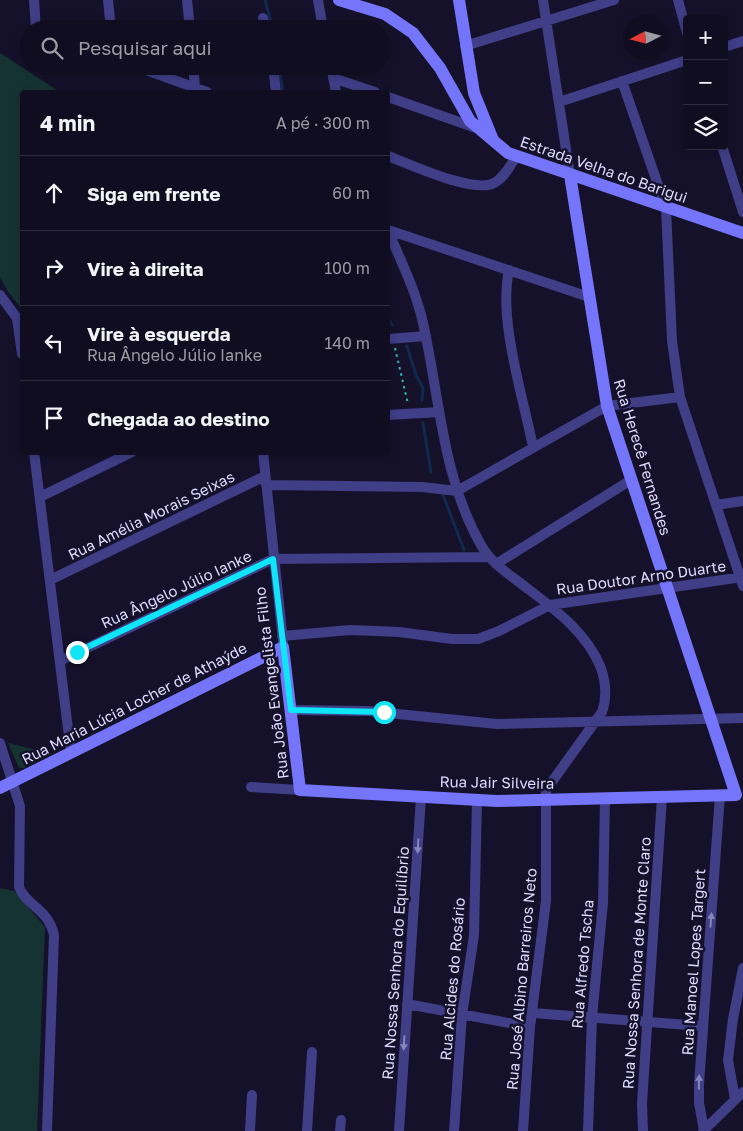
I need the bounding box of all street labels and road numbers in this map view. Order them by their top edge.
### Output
street label: Estrada Velha do Barigui [518,132,690,206]
street label: Rua Herecê Fernandes [611,377,675,537]
street label: Rua Amélia Morais Seixas [65,467,237,563]
street label: Rua Ângelo Júlio Ianke [98,546,254,632]
street label: Rua Doutor Arno Duarte [555,556,727,598]
street label: Rua João Evangelista Filho [250,586,292,780]
street label: Rua Maria Lúcia Locher de Athaýde [19,638,250,768]
street label: Rua Jair Silveira [439,772,555,792]
street label: Rua Nossa Senhora de Monte Claro [618,836,654,1090]
street label: Rua Nossa Senhora do Equilíbrio [378,846,412,1080]
street label: Rua José Albino Barreiros Neto [502,867,540,1091]
street label: Rua Manoel Lopes Targert [677,868,709,1056]
street label: Rua Alcides do Rosário [436,897,468,1061]
street label: Rua Alfredo Tscha [567,899,597,1029]

